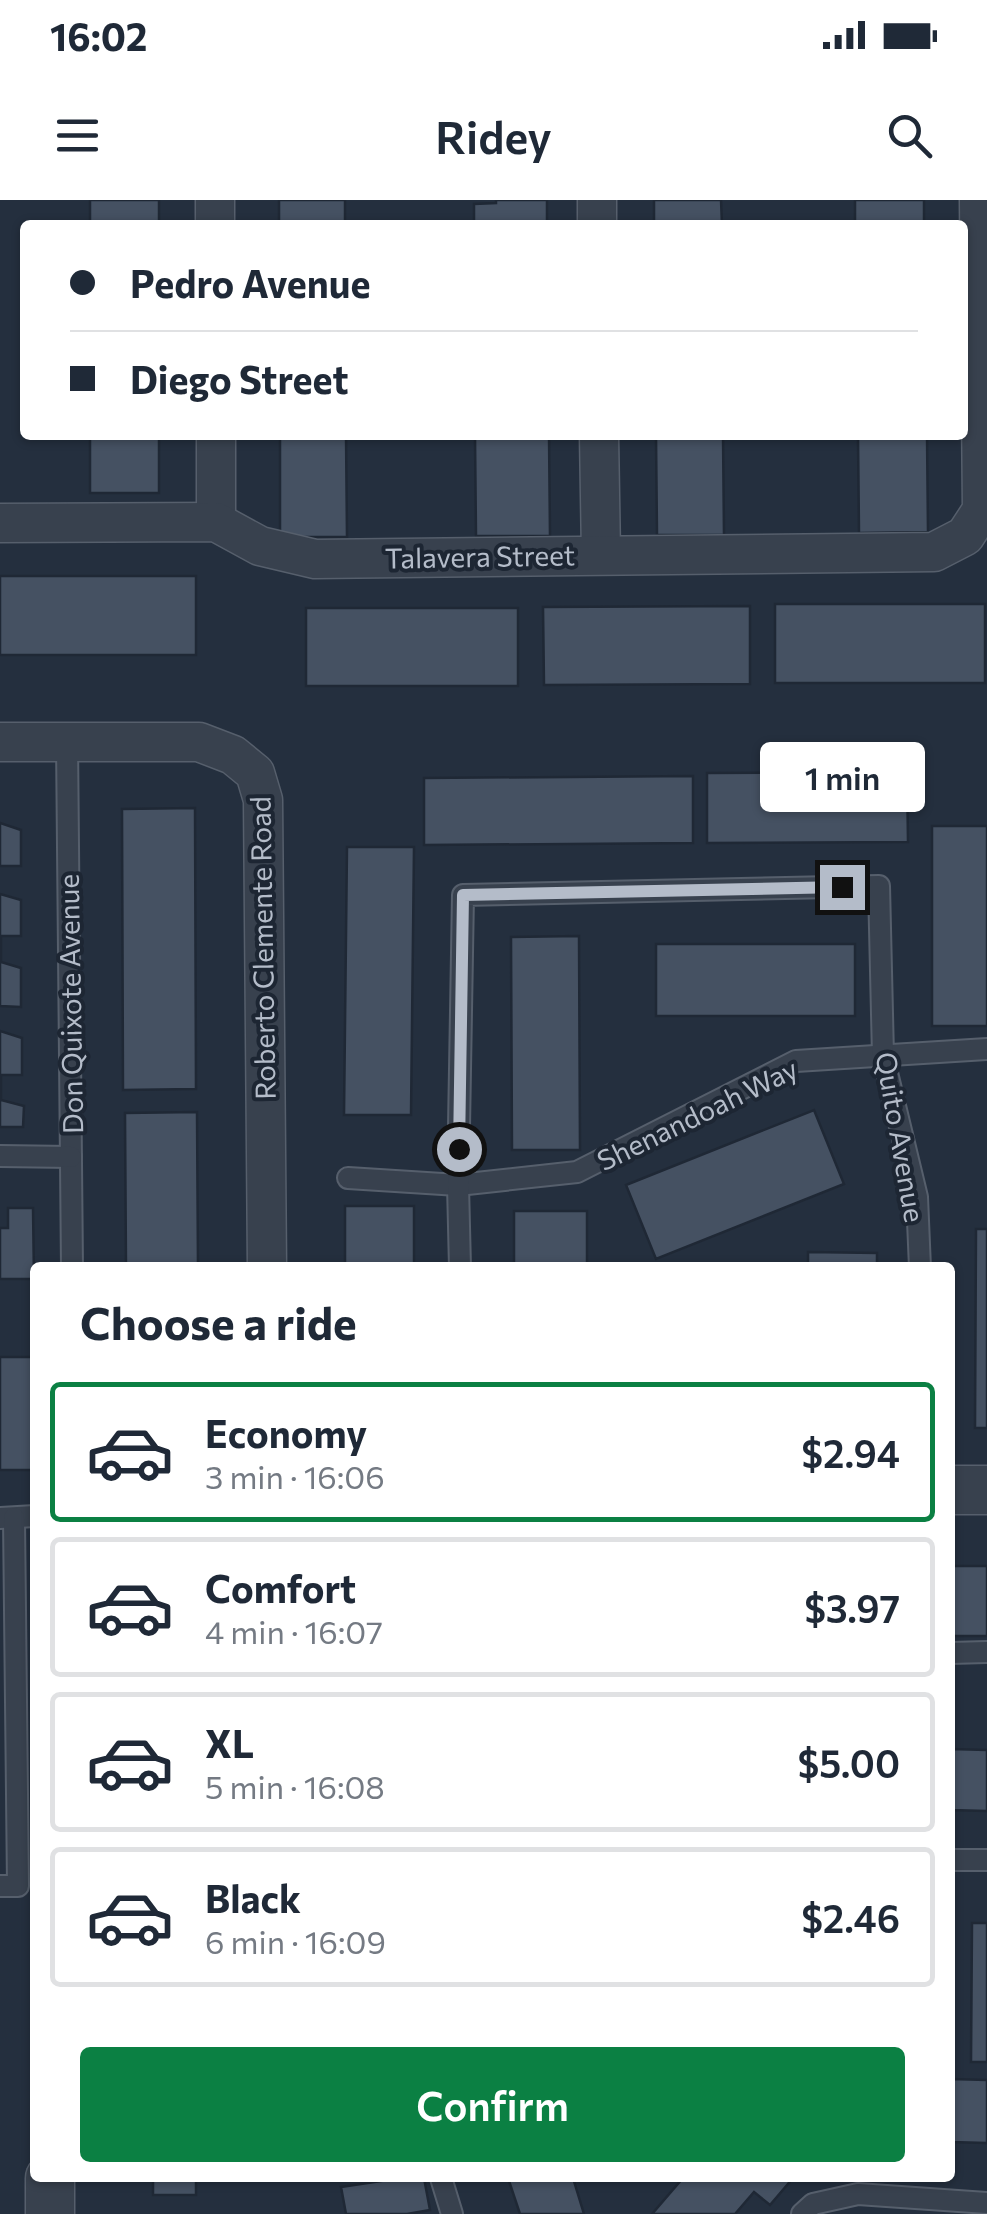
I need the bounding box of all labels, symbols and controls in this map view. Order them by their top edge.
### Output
text: 16:02 [50,12,147,59]
icon: menu [50,108,105,163]
text: Ridey [435,108,552,163]
icon: search [882,108,937,163]
text: Pedro Avenue [130,259,370,306]
text: Diego Street [130,355,349,402]
street label: Talavera Street [385,537,575,575]
callout: 1 min [760,742,924,812]
text: 1 min [805,757,880,797]
street label: Roberto Clemente Road [242,796,282,1100]
route end [820,865,865,910]
street label: Don Quixote Avenue [51,874,89,1134]
street label: Quito Avenue [869,1049,933,1225]
street label: Shenandoah Way [591,1051,803,1177]
route start [437,1127,482,1172]
text: Choose a ride [80,1294,357,1349]
icon: car [85,1407,175,1497]
text: Economy [205,1409,367,1456]
text: $2.94 [801,1429,900,1476]
text: 3 min · 16:06 [205,1456,385,1496]
icon: car [85,1562,175,1652]
text: Comfort [205,1564,356,1611]
text: $3.97 [804,1584,900,1631]
text: 4 min · 16:07 [205,1611,383,1651]
icon: car [85,1717,175,1807]
text: XL [205,1719,254,1766]
text: $5.00 [798,1739,900,1786]
text: 5 min · 16:08 [205,1766,385,1806]
icon: car [85,1872,175,1962]
text: Black [205,1874,301,1921]
text: $2.46 [801,1894,900,1941]
text: 6 min · 16:09 [205,1921,386,1961]
button: Confirm [80,2047,905,2162]

